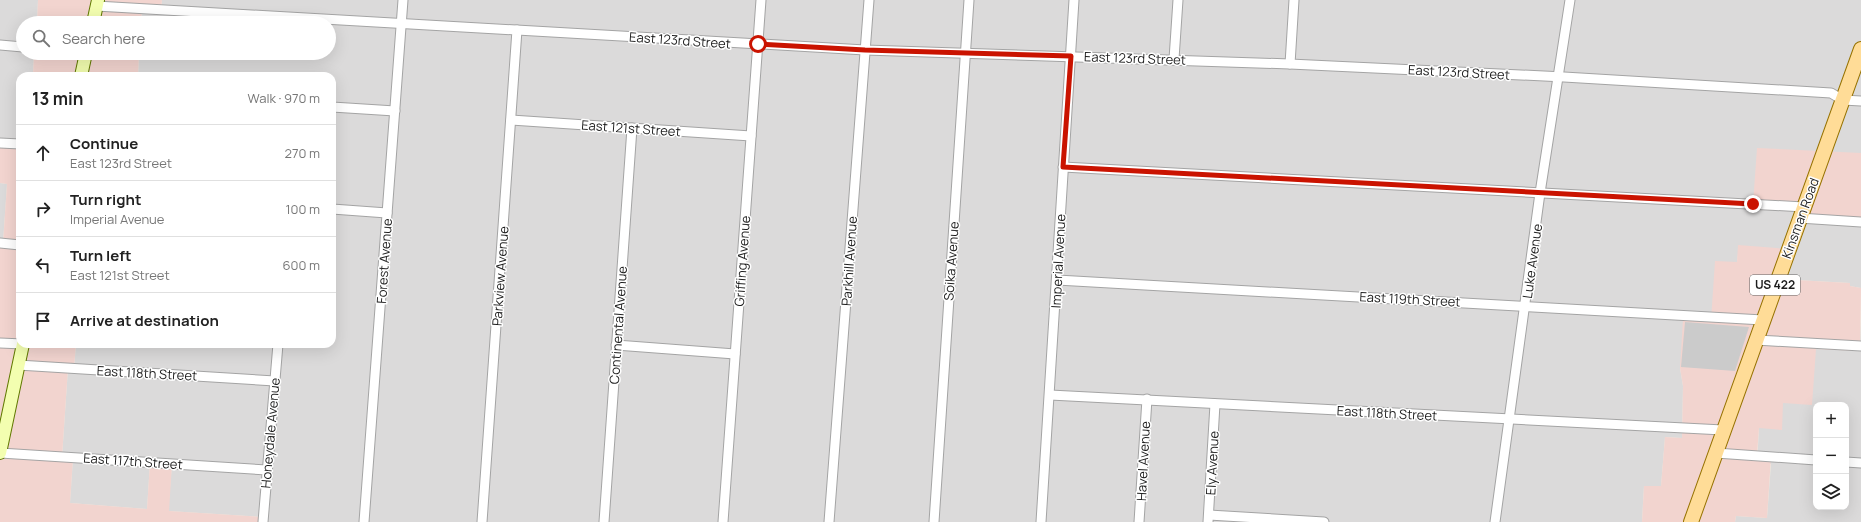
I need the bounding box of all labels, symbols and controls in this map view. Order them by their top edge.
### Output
search box [16,16,336,60]
icon: search [30,27,52,49]
street label: East 123rd Street [629,27,731,53]
text: Search here [62,28,145,49]
route start [749,35,767,53]
street label: East 123rd Street [1084,47,1186,69]
street label: East 123rd Street [1408,60,1510,84]
text: 13 min [32,87,83,110]
text: Walk · 970 m [248,89,320,107]
street label: East 121st Street [581,116,681,140]
text: Continue [70,133,138,154]
icon: ahead [32,142,54,164]
text: 270 m [285,144,320,162]
text: East 123rd Street [70,154,172,172]
street label: Kinsman Road [1777,175,1823,261]
text: Turn right [70,189,141,210]
route end [1744,195,1762,213]
icon: right [32,198,54,220]
text: 100 m [285,200,320,218]
text: Imperial Avenue [70,210,164,228]
street label: Imperial Avenue [1047,213,1069,309]
street label: Griffing Avenue [730,214,754,307]
street label: Parkhill Avenue [837,215,861,306]
street label: Forest Avenue [372,217,396,304]
street label: Soika Avenue [939,220,963,301]
street label: Luke Avenue [1518,222,1546,300]
street label: Parkview Avenue [488,225,512,326]
text: Turn left [70,245,132,266]
icon: left [32,254,54,276]
text: 600 m [282,256,320,274]
street label: Continental Avenue [605,265,631,385]
text: East 121st Street [70,266,170,284]
road number: US 422 [1750,275,1800,295]
street label: East 119th Street [1359,287,1461,311]
icon: arrive [32,310,54,332]
text: Arrive at destination [70,310,219,331]
street label: East 118th Street [96,361,198,385]
street label: Honeydale Avenue [256,377,284,489]
street label: East 118th Street [1336,401,1438,425]
map controls [1813,402,1849,510]
button: + [1813,402,1849,438]
street label: Havel Avenue [1132,420,1154,501]
street label: Ely Avenue [1201,430,1223,496]
button: − [1813,438,1849,474]
street label: East 117th Street [83,449,183,473]
button: layers [1813,474,1849,510]

